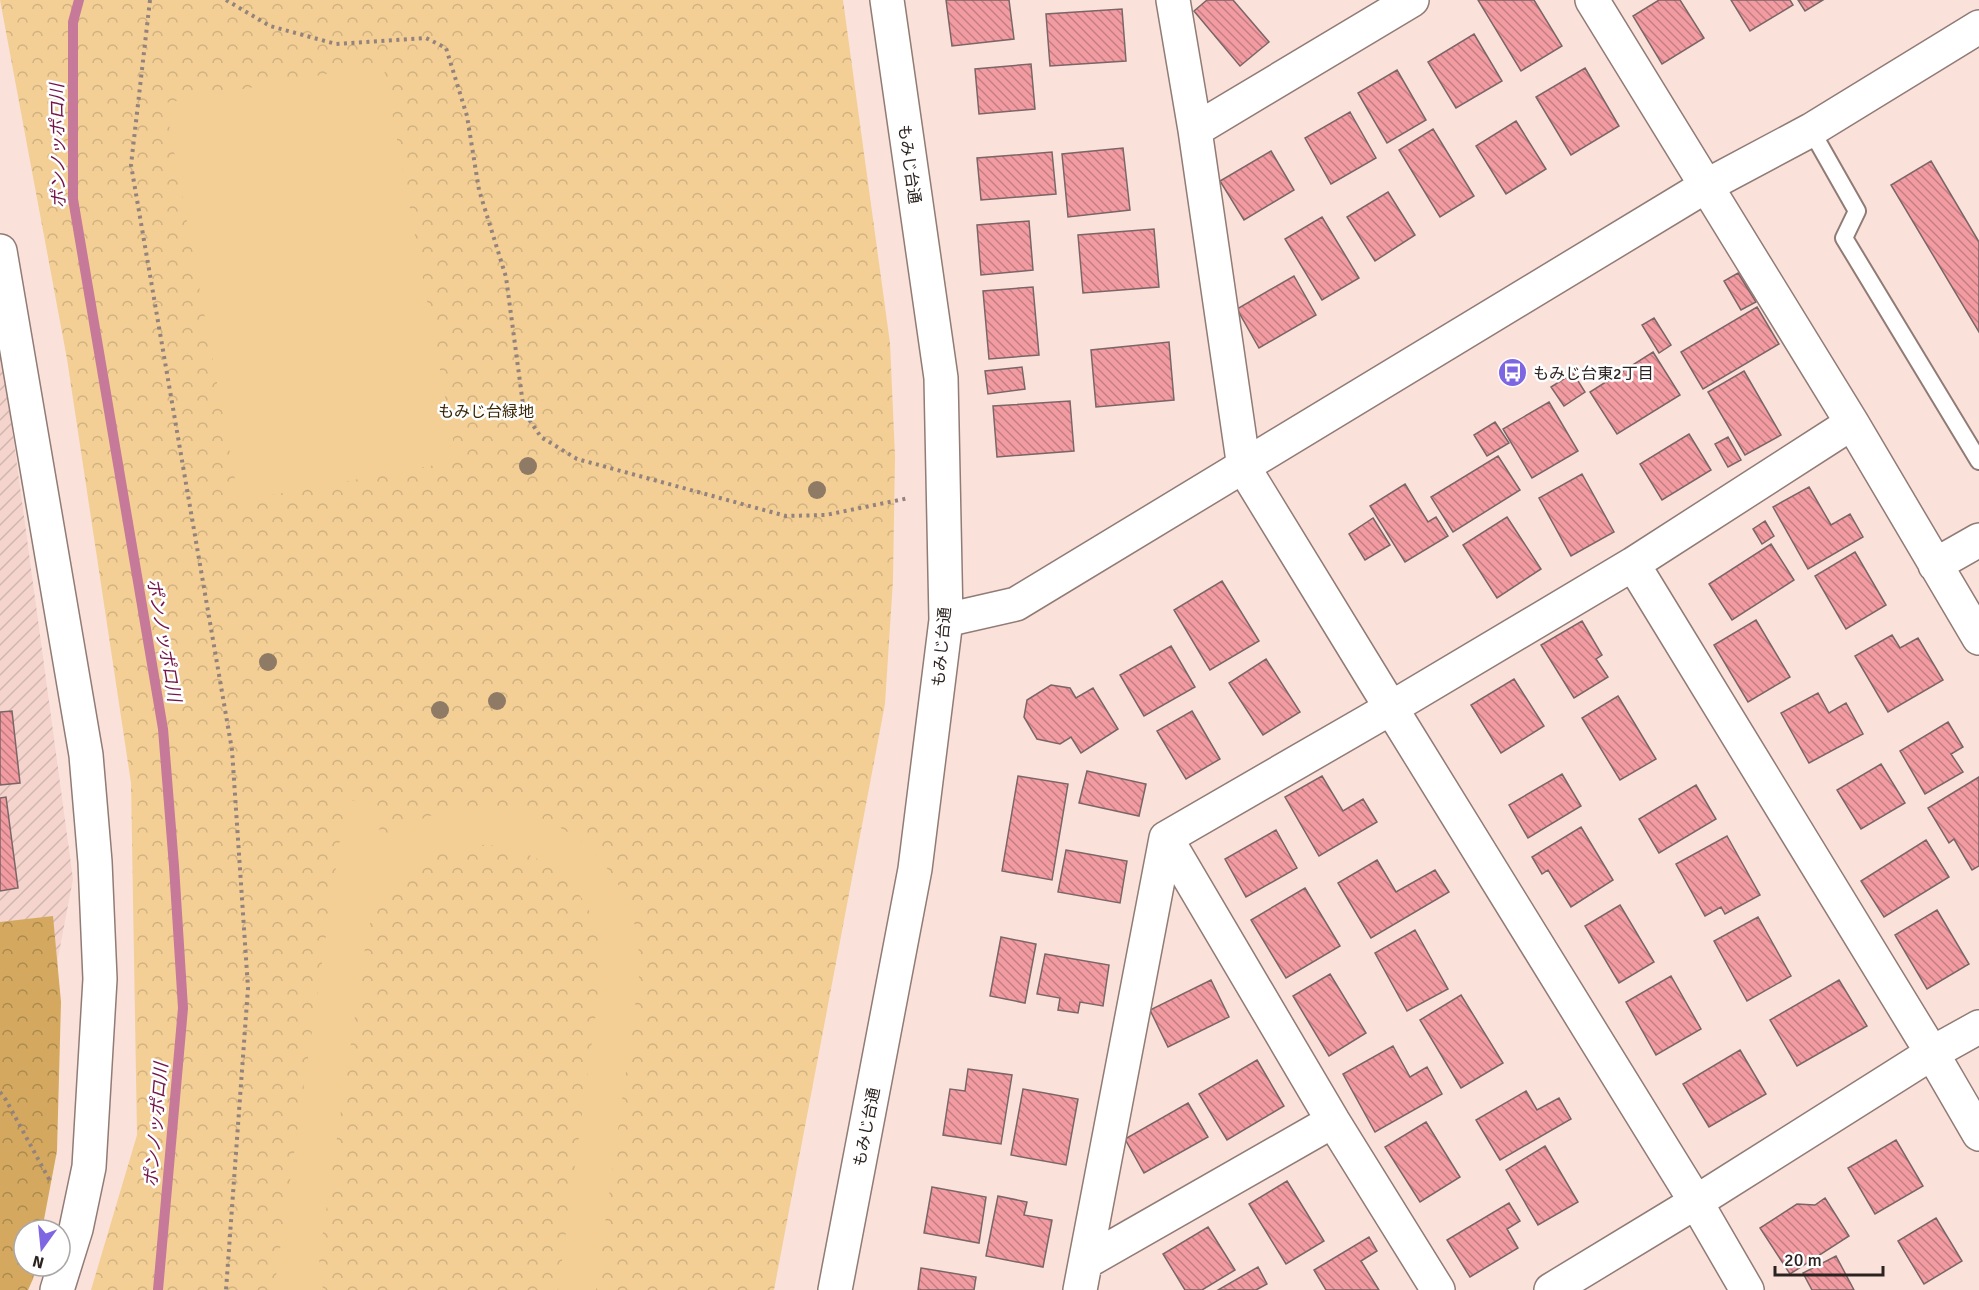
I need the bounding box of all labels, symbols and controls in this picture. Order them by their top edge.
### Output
water label: ポンノッポロ川 [46,81,70,209]
street label: もみじ台通 [894,123,924,205]
bus stop icon: もみじ台東2丁目 [1496,357,1528,389]
place label: もみじ台東2丁目 [1533,364,1654,384]
park label: もみじ台緑地 [438,402,534,422]
water label: ポンノッポロ川 [142,577,186,705]
street label: もみじ台通 [929,606,955,688]
water label: ポンノッポロ川 [140,1060,173,1188]
street label: もみじ台通 [850,1086,884,1168]
north arrow [12,1218,72,1278]
scale bar [1775,1239,1883,1277]
text: 20 m [1784,1249,1822,1271]
text: N [30,1250,46,1273]

